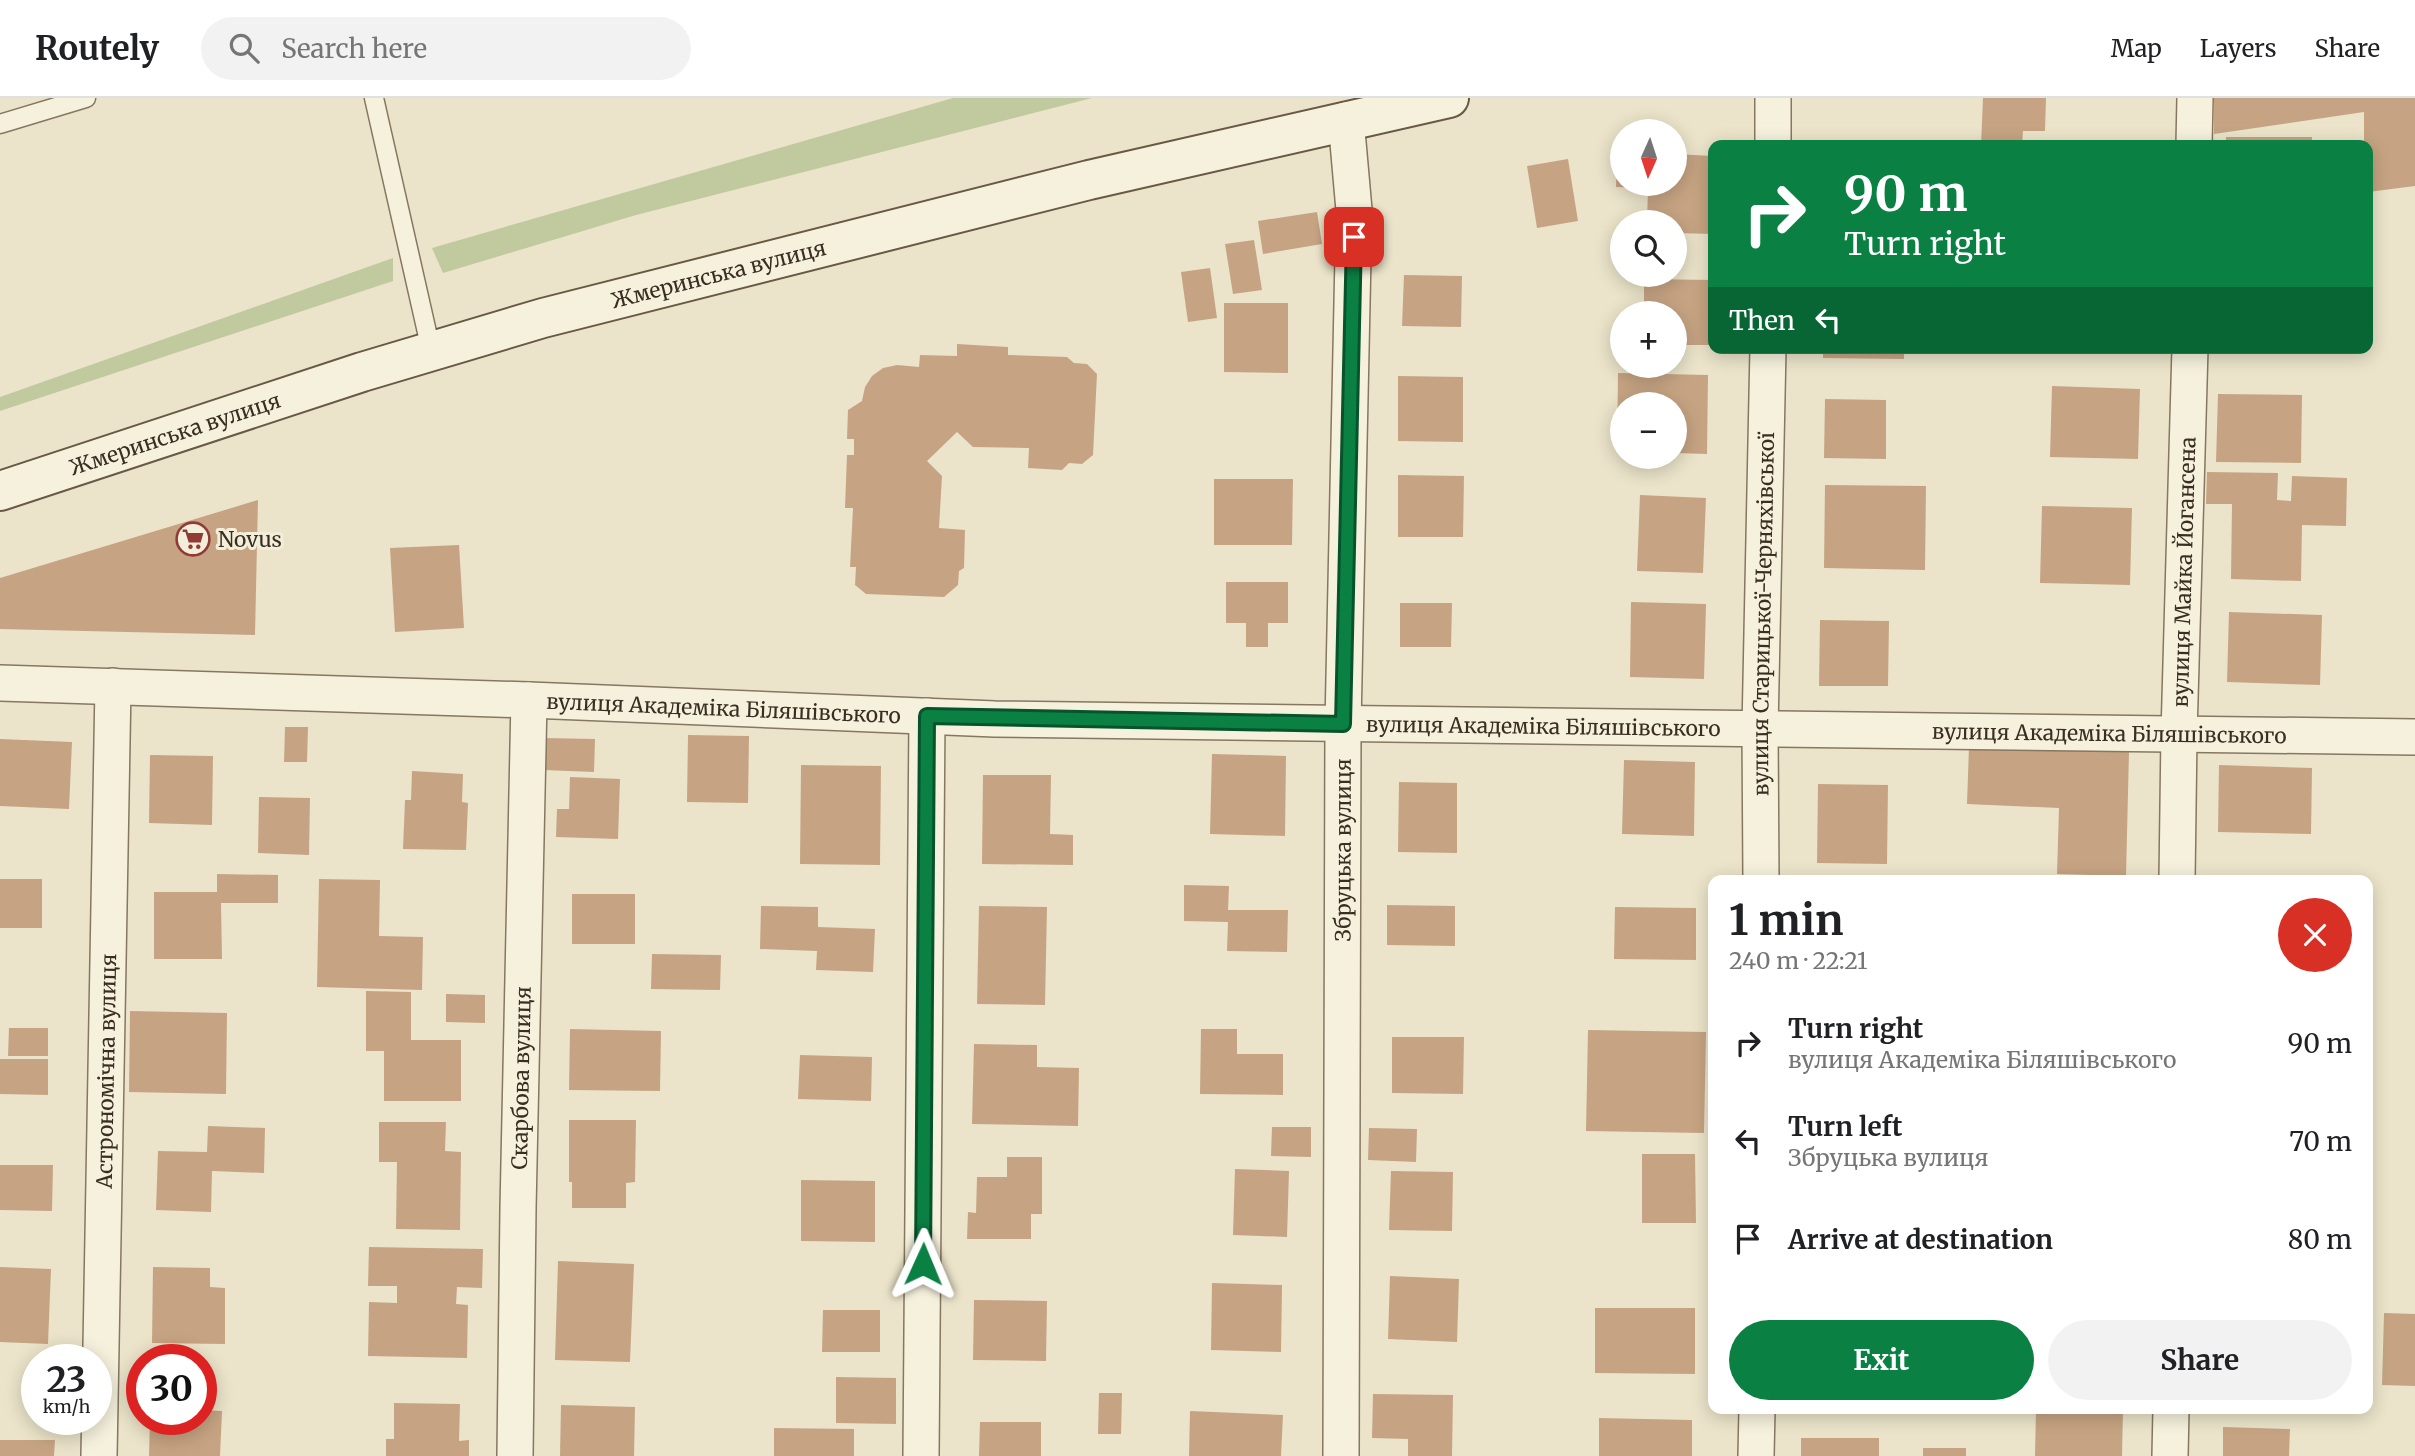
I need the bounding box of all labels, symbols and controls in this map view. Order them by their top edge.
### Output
search box [201,17,691,80]
text: Routely [35,28,159,69]
icon: search [225,29,263,67]
text: Search here [281,32,427,65]
text: Map [2111,33,2162,64]
text: Layers [2200,33,2276,64]
text: Share [2314,33,2380,64]
north arrow [1610,119,1687,196]
map controls [1610,119,1687,469]
text: 90 m [1844,163,1968,224]
icon: right [1729,168,1820,259]
pin [1324,207,1384,267]
button: search [1610,210,1687,287]
icon: arrive [1335,218,1373,256]
text: Turn right [1844,224,2006,264]
street label: Жмеринська вулиця [608,234,829,314]
button: + [1610,301,1687,378]
icon: left [1809,301,1847,339]
text: Then [1729,304,1795,337]
street label: Жмеринська вулиця [66,386,284,481]
button: − [1610,392,1687,469]
street label: вулиця Старицької-Черняхівської [1746,432,1780,796]
street label: вулиця Майка Йогансена [2166,436,2201,708]
supermarket icon: Novus [174,520,212,558]
place label: Novus [218,526,282,553]
street label: вулиця Академіка Біляшівського [546,687,901,729]
street label: вулиця Академіка Біляшівського [1366,710,1721,742]
street label: вулиця Академіка Біляшівського [1932,717,2287,749]
street label: Збруцька вулиця [1329,758,1356,942]
text: 1 min [1729,894,1843,946]
button: close [2278,898,2352,972]
text: 240 m · 22:21 [1729,946,1867,975]
street label: Астрономічна вулиця [90,953,122,1190]
street label: Скарбова вулиця [505,986,536,1170]
text: Turn right [1788,1012,1923,1045]
icon: right [1729,1024,1767,1062]
text: 90 m [2288,1027,2352,1060]
text: вулиця Академіка Біляшівського [1788,1045,2176,1074]
text: Turn left [1788,1110,1902,1143]
icon: left [1729,1122,1767,1160]
text: 70 m [2289,1125,2352,1158]
text: Збруцька вулиця [1788,1143,1988,1172]
icon: arrive [1729,1220,1767,1258]
text: Arrive at destination [1788,1223,2053,1256]
text: 80 m [2288,1223,2352,1256]
position arrow [886,1227,960,1301]
button: Exit [1729,1320,2034,1400]
button: Share [2048,1320,2352,1400]
speed limit sign: 30 [126,1344,217,1435]
text: 23 [47,1358,86,1402]
text: km/h [43,1395,90,1418]

